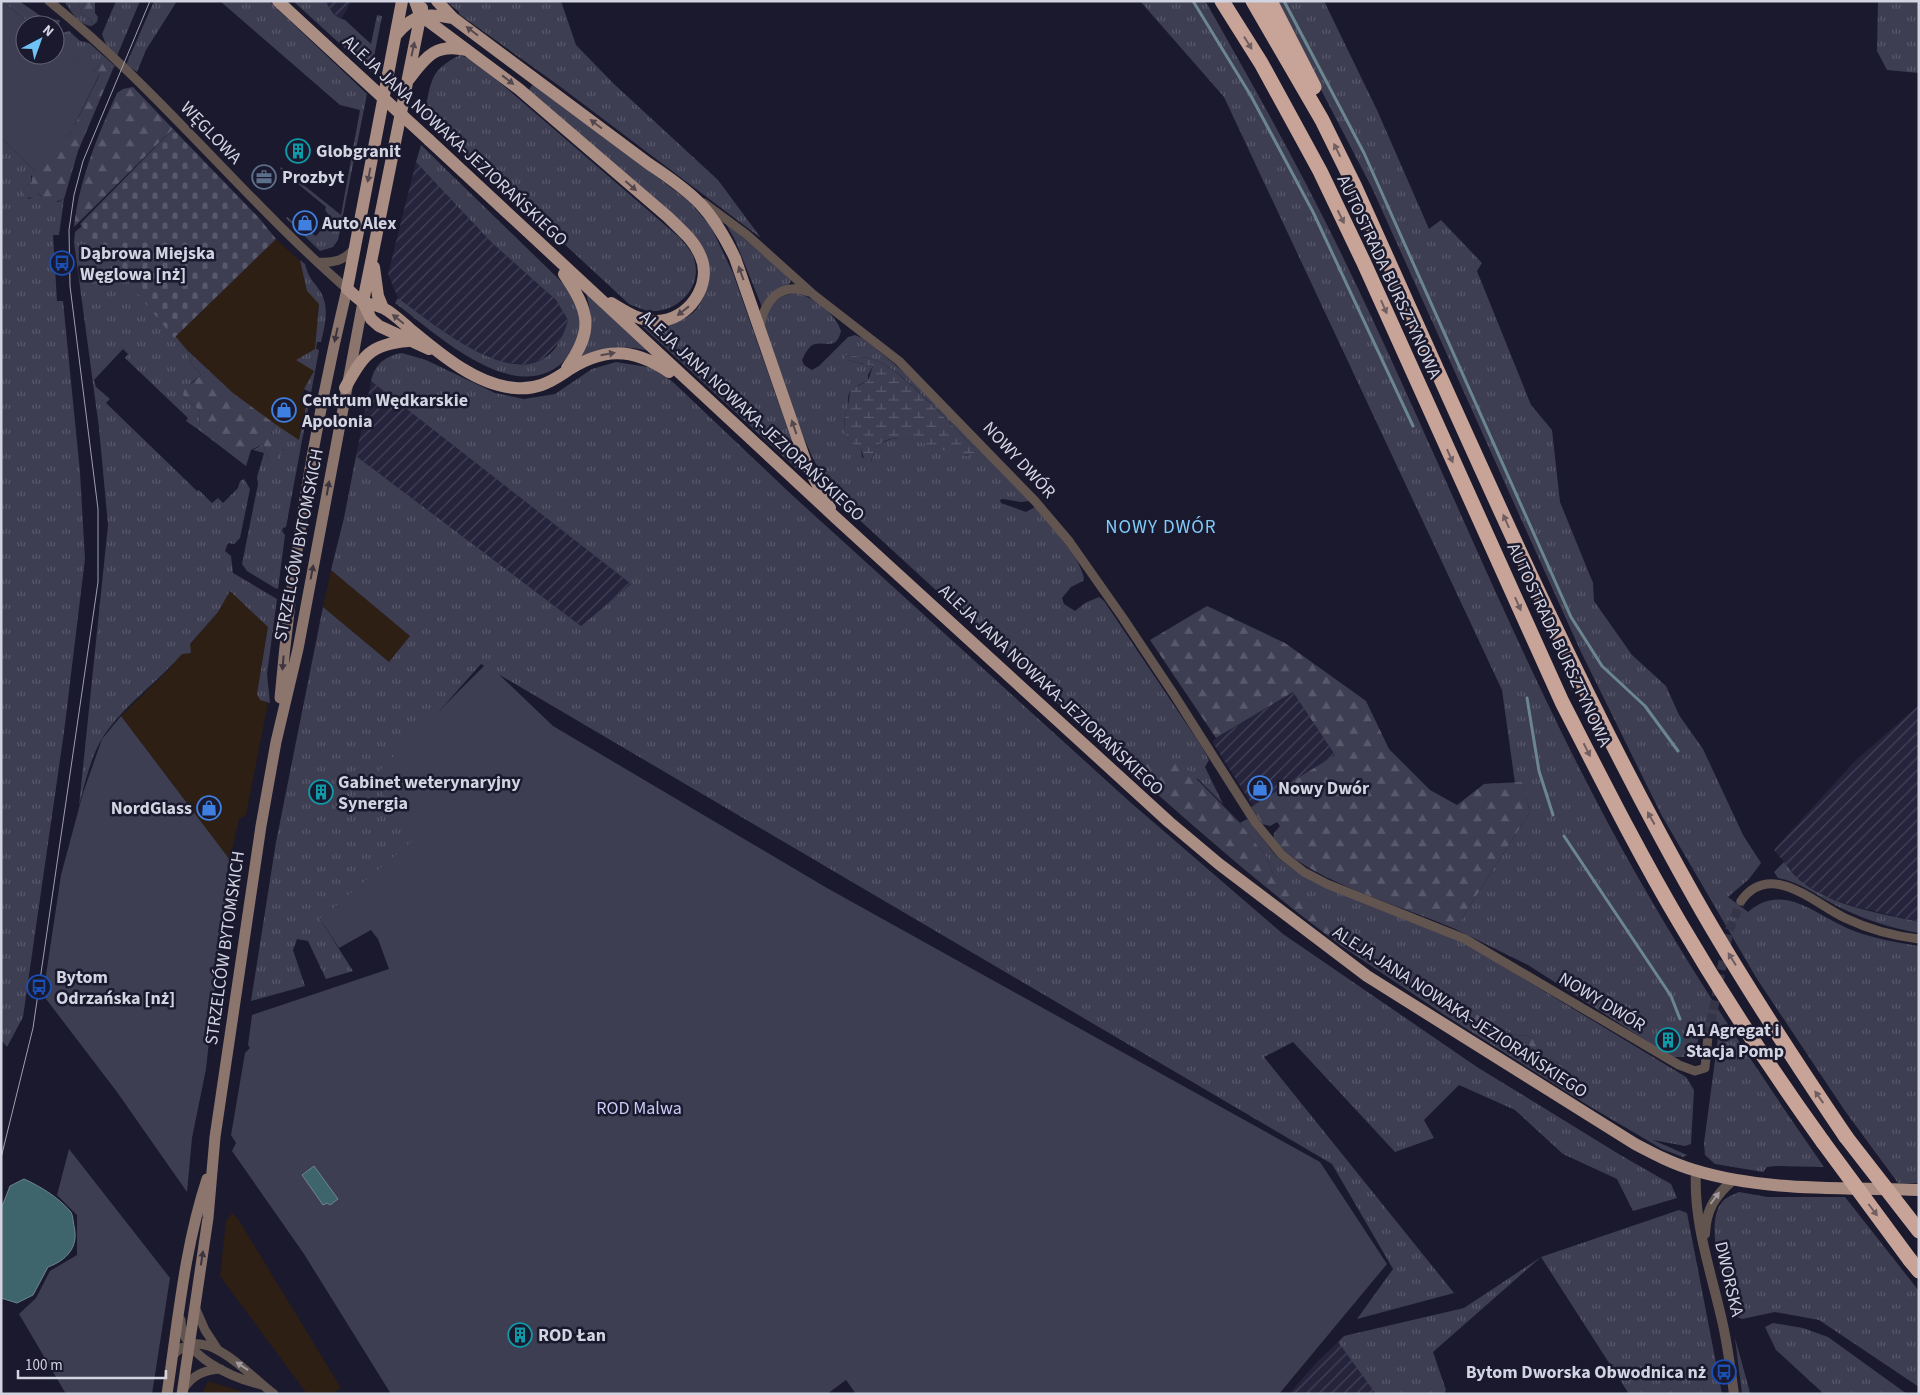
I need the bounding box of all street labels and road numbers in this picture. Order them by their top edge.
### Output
street label: ALEJA JANA NOWAKA-JEZIORAŃSKIEGO [337,30,573,252]
street label: WĘGLOWA [175,96,248,170]
street label: AUTOSTRADA BURSZTYNOWA [1331,171,1447,383]
street label: ALEJA JANA NOWAKA-JEZIORAŃSKIEGO [634,305,870,527]
street label: NOWY DWÓR [977,416,1061,504]
street label: STRZELCÓW BYTOMSKICH [268,447,330,643]
street label: AUTOSTRADA BURSZTYNOWA [1501,539,1617,751]
street label: ALEJA JANA NOWAKA-JEZIORAŃSKIEGO [933,579,1169,801]
street label: STRZELCÓW BYTOMSKICH [199,849,251,1047]
street label: ALEJA JANA NOWAKA-JEZIORAŃSKIEGO [1328,920,1592,1104]
street label: NOWY DWÓR [1554,966,1650,1038]
street label: DWORSKA [1708,1239,1750,1319]

